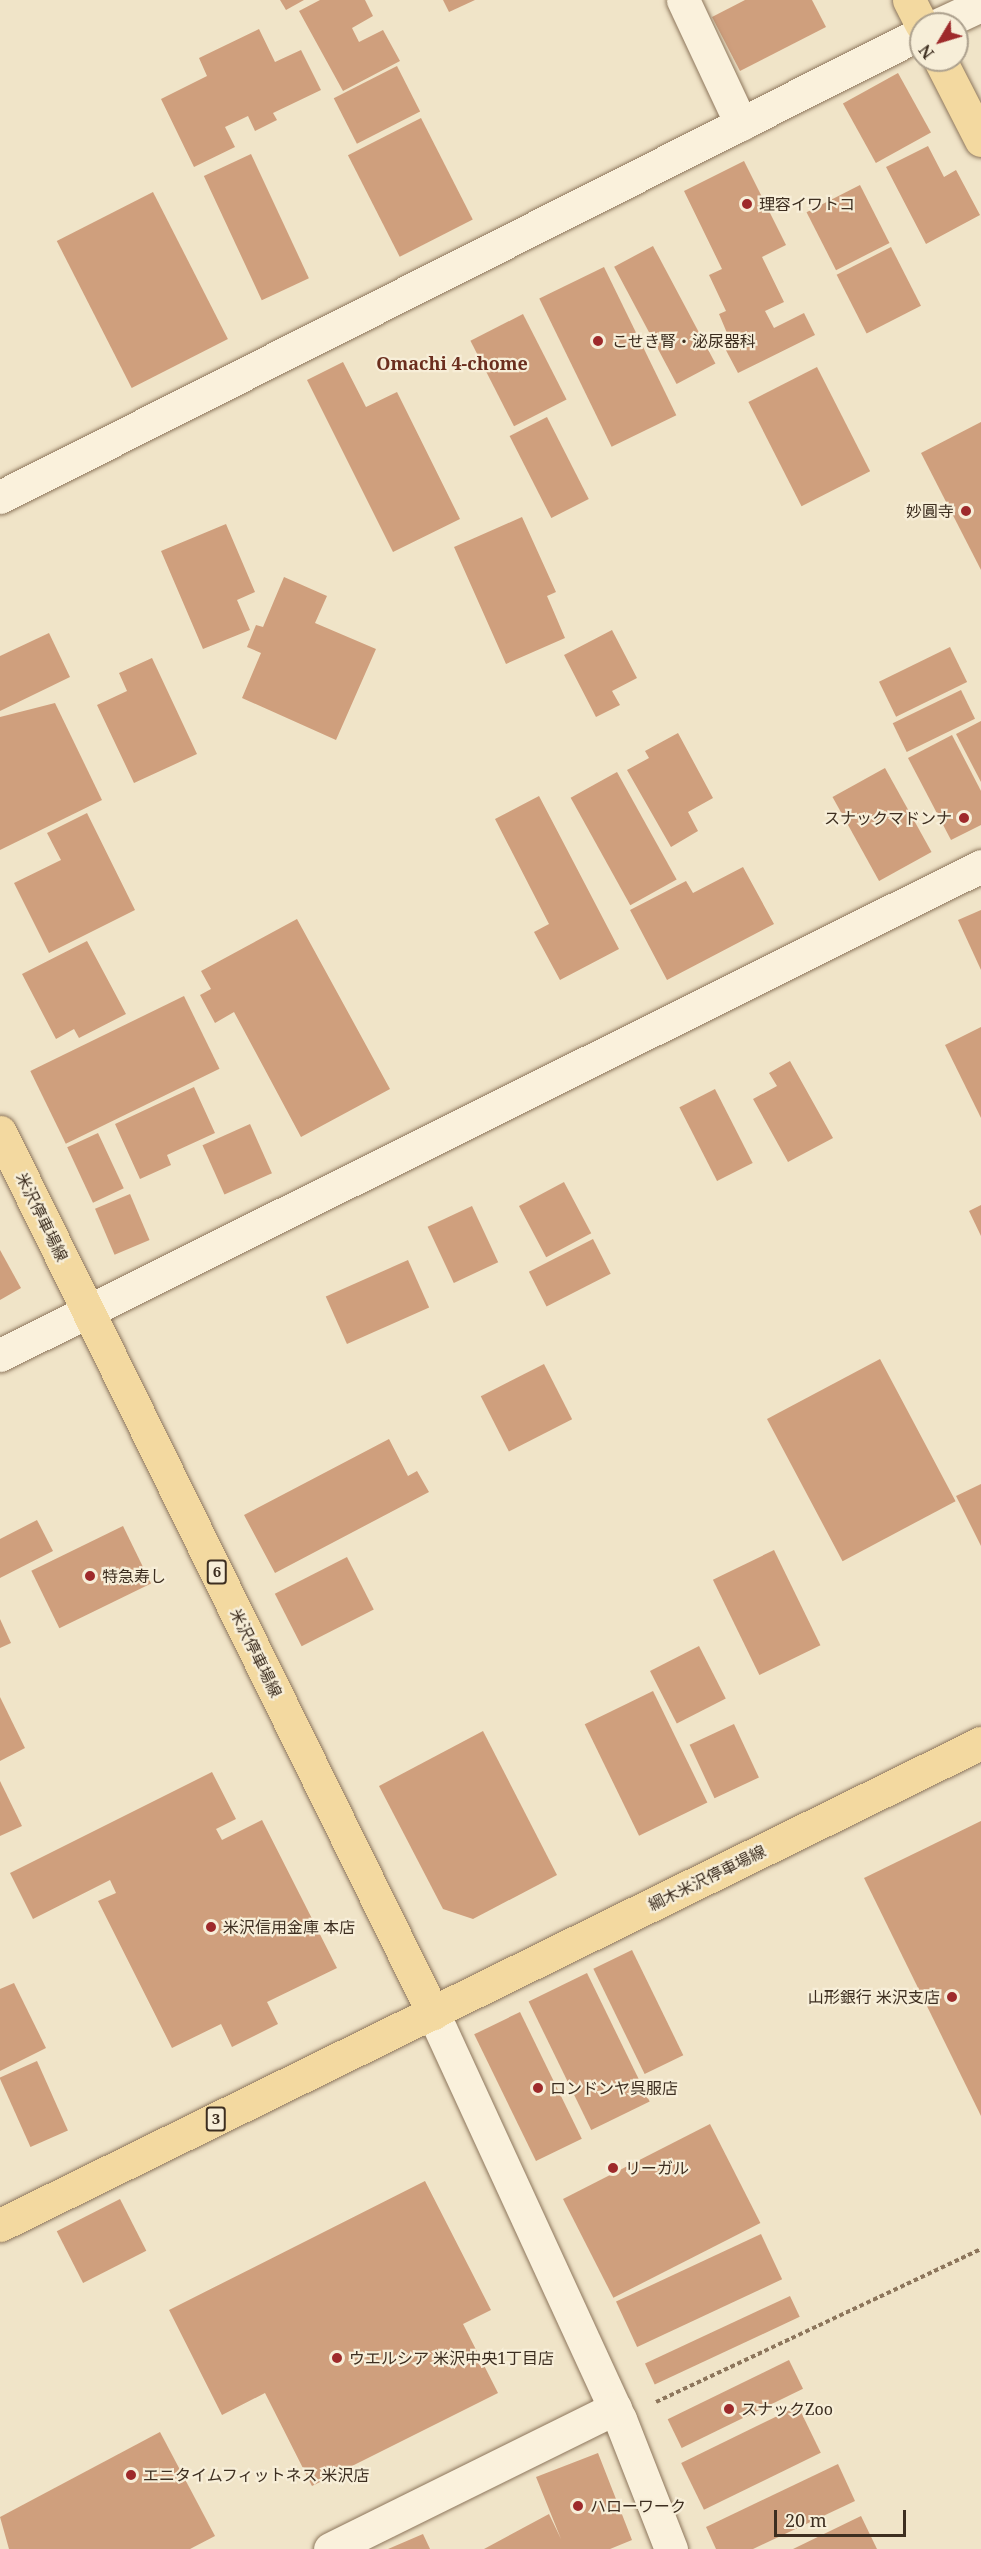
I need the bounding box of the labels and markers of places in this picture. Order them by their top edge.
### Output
place label: 理容イワトコ [759,194,855,214]
marker: 理容イワトコ [740,197,754,211]
place label: こせき腎・泌尿器科 [612,331,756,351]
marker: こせき腎・泌尿器科 [589,332,607,350]
place label: 妙圓寺 [906,501,954,521]
marker: 妙圓寺 [959,504,973,518]
place label: スナックマドンナ [824,808,952,828]
marker: スナックマドンナ [957,811,971,825]
place label: 特急寿し [102,1566,166,1586]
marker: 特急寿し [83,1569,97,1583]
place label: 米沢信用金庫 本店 [223,1917,355,1937]
marker: 米沢信用金庫 本店 [204,1920,218,1934]
place label: 山形銀行 米沢支店 [808,1987,940,2007]
marker: 山形銀行 米沢支店 [945,1990,959,2004]
place label: ロンドンヤ呉服店 [550,2078,678,2098]
marker: ロンドンヤ呉服店 [531,2081,545,2095]
place label: リーガル [625,2158,689,2178]
marker: リーガル [606,2161,620,2175]
place label: ウエルシア 米沢中央1丁目店 [349,2348,554,2368]
marker: ウエルシア 米沢中央1丁目店 [330,2351,344,2365]
place label: スナックZoo [741,2399,833,2419]
marker: スナックZoo [722,2402,736,2416]
place label: エニタイムフィットネス 米沢店 [143,2465,371,2485]
marker: エニタイムフィットネス 米沢店 [124,2468,138,2482]
place label: ハローワーク [590,2496,686,2516]
marker: ハローワーク [571,2499,585,2513]

